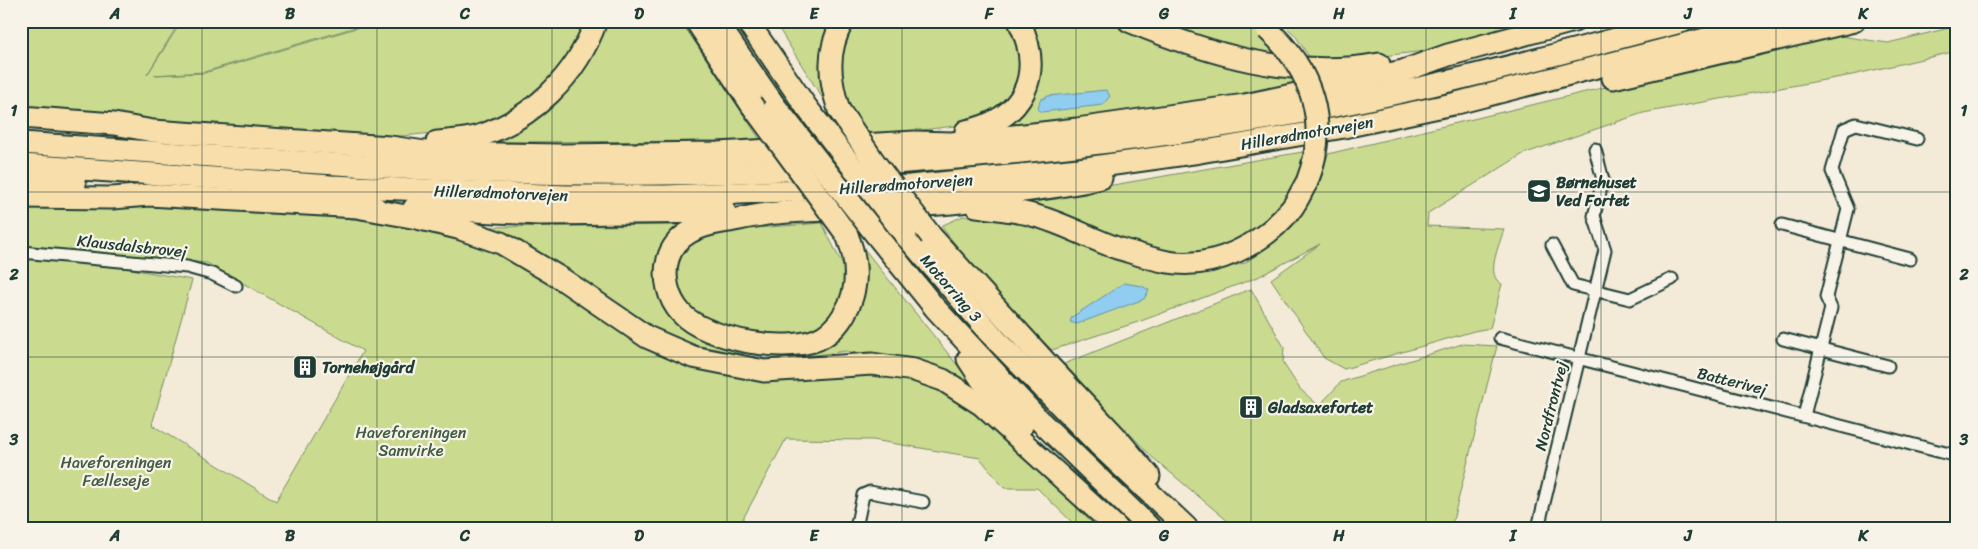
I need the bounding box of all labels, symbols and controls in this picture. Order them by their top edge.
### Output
text: A [109,0,120,28]
text: B [285,0,296,28]
text: C [459,0,471,28]
text: D [634,0,644,28]
text: E [810,0,820,28]
text: F [984,0,995,28]
text: G [1158,0,1170,28]
text: H [1332,0,1345,28]
text: I [1509,0,1518,28]
text: J [1683,0,1693,28]
text: K [1857,0,1869,28]
text: 1 [11,96,18,125]
text: 1 [1961,96,1968,125]
street label: Hillerødmotorvejen [1238,107,1376,159]
street label: Hillerødmotorvejen [838,165,974,203]
place label: Børnehuset Ved Fortet [1556,168,1637,215]
street label: Hillerødmotorvejen [433,176,569,210]
school or university icon: Børnehuset Ved Fortet [1526,178,1552,204]
street label: Klausdalsbrovej [76,226,190,266]
street label: Motorring 3 [913,247,989,329]
text: 2 [8,260,19,289]
text: 2 [1958,260,1969,289]
place label: Tornehøjgård [322,353,415,382]
building icon: Tornehøjgård [292,354,318,380]
street label: Nordfrontvej [1526,357,1576,454]
street label: Batterivej [1694,358,1771,404]
place label: Gladsaxefortet [1267,393,1373,422]
building icon: Gladsaxefortet [1238,394,1264,420]
park label: Haveforeningen Samvirke [356,418,467,465]
text: 3 [9,425,19,454]
text: 3 [1959,425,1969,454]
park label: Haveforeningen Fælleseje [61,448,172,495]
text: A [109,521,120,549]
text: B [285,521,296,549]
text: C [459,521,471,549]
text: D [634,521,644,549]
text: E [810,521,820,549]
text: F [984,521,995,549]
text: G [1158,521,1170,549]
text: H [1332,521,1345,549]
text: I [1509,521,1518,549]
text: J [1683,521,1693,549]
text: K [1857,521,1869,549]

